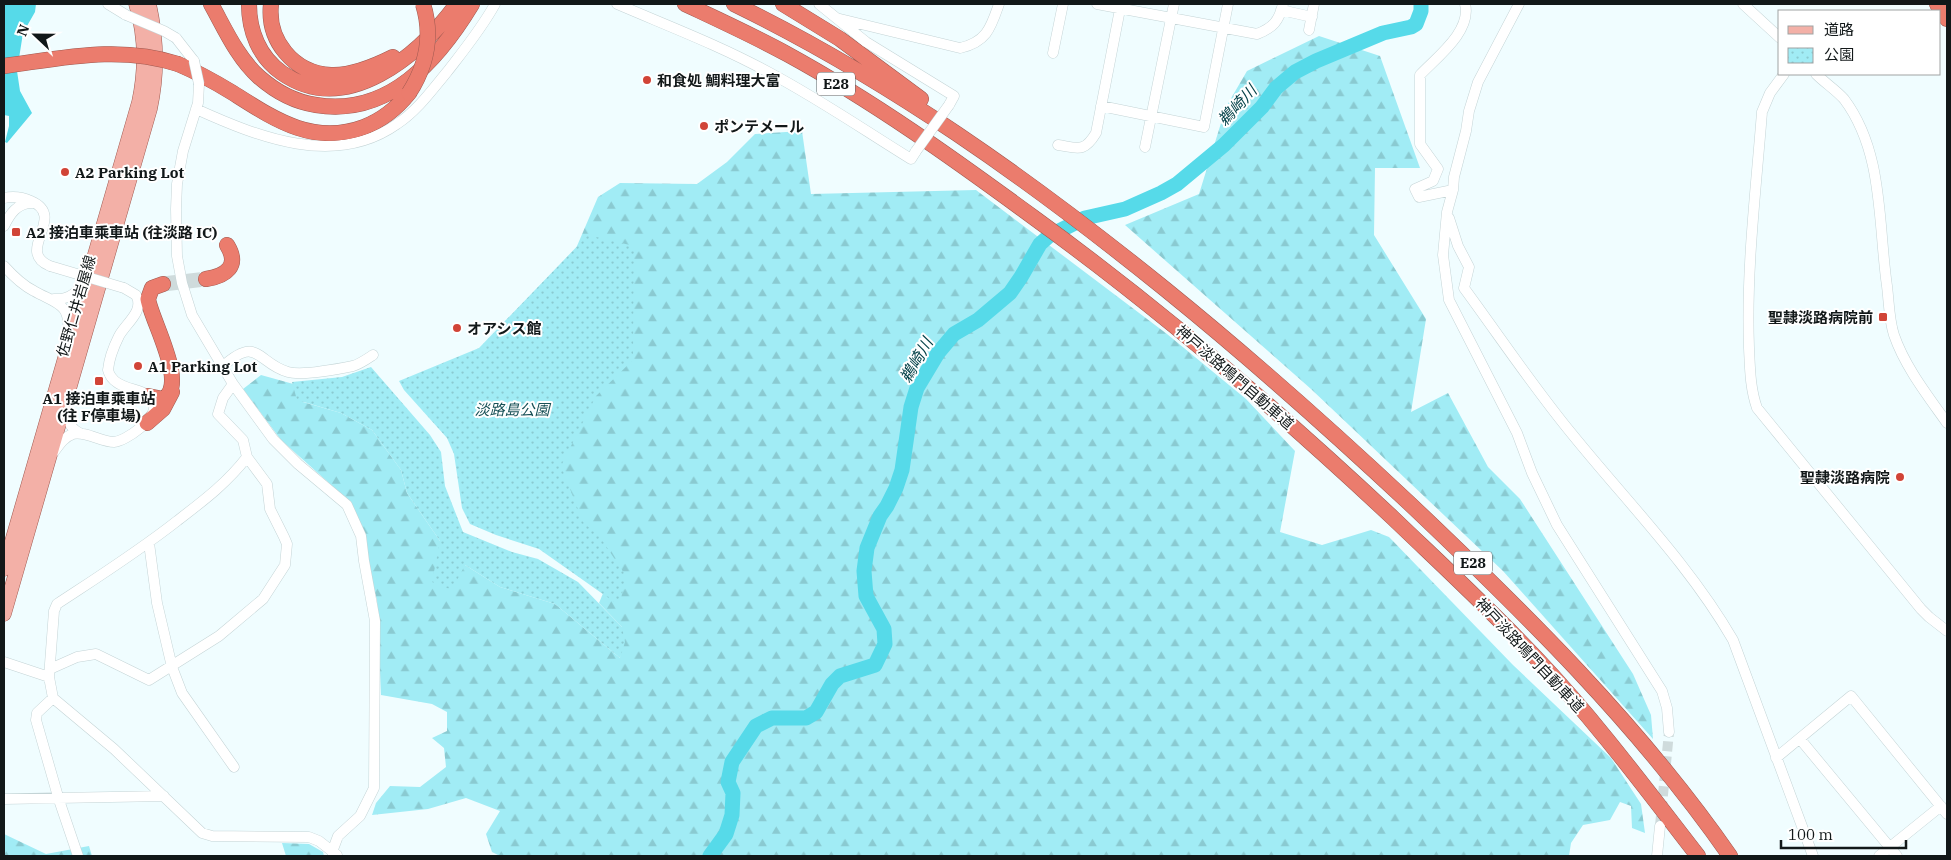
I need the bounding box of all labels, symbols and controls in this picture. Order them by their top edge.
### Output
north arrow [10,10,60,60]
legend [1778,10,1941,75]
text: 道路 [1824,20,1854,39]
text: N [13,22,33,39]
text: 公園 [1824,45,1854,64]
place label: 和食処 鯛料理大富 [657,71,780,90]
road number: E28 [817,72,855,96]
marker: 和食処 鯛料理大富 [641,74,653,86]
water label: 鵜崎川 [1213,79,1262,129]
place label: ポンテメール [714,117,804,136]
marker: ポンテメール [698,120,710,132]
place label: A2 Parking Lot [75,163,184,182]
marker: A2 Parking Lot [59,166,71,178]
place label: A2 接泊車乘車站 (往淡路 IC) [26,223,217,242]
marker: A2 接泊車乘車站 (往淡路 IC) [10,226,22,238]
street label: 佐野仁井岩屋線 [52,253,100,359]
place label: 聖隷淡路病院前 [1768,308,1873,327]
marker: 聖隷淡路病院前 [1877,311,1889,323]
place label: オアシス館 [467,319,541,338]
street label: 神戸淡路鳴門自動車道 [1172,321,1298,433]
marker: オアシス館 [451,322,463,334]
water label: 鵜崎川 [895,332,938,386]
place label: A1 Parking Lot [148,357,257,376]
marker: A1 Parking Lot [132,360,144,372]
marker: A1 接泊車乘車站 (往 F停車場) [93,375,105,387]
place label: A1 接泊車乘車站 (往 F停車場) [43,389,155,425]
park label: 淡路島公園 [474,400,551,419]
place label: 聖隷淡路病院 [1800,468,1890,487]
marker: 聖隷淡路病院 [1894,471,1906,483]
road number: E28 [1454,552,1492,574]
street label: 神戸淡路鳴門自動車道 [1472,594,1588,716]
scale bar [1781,818,1906,850]
text: 100 m [1788,825,1833,844]

